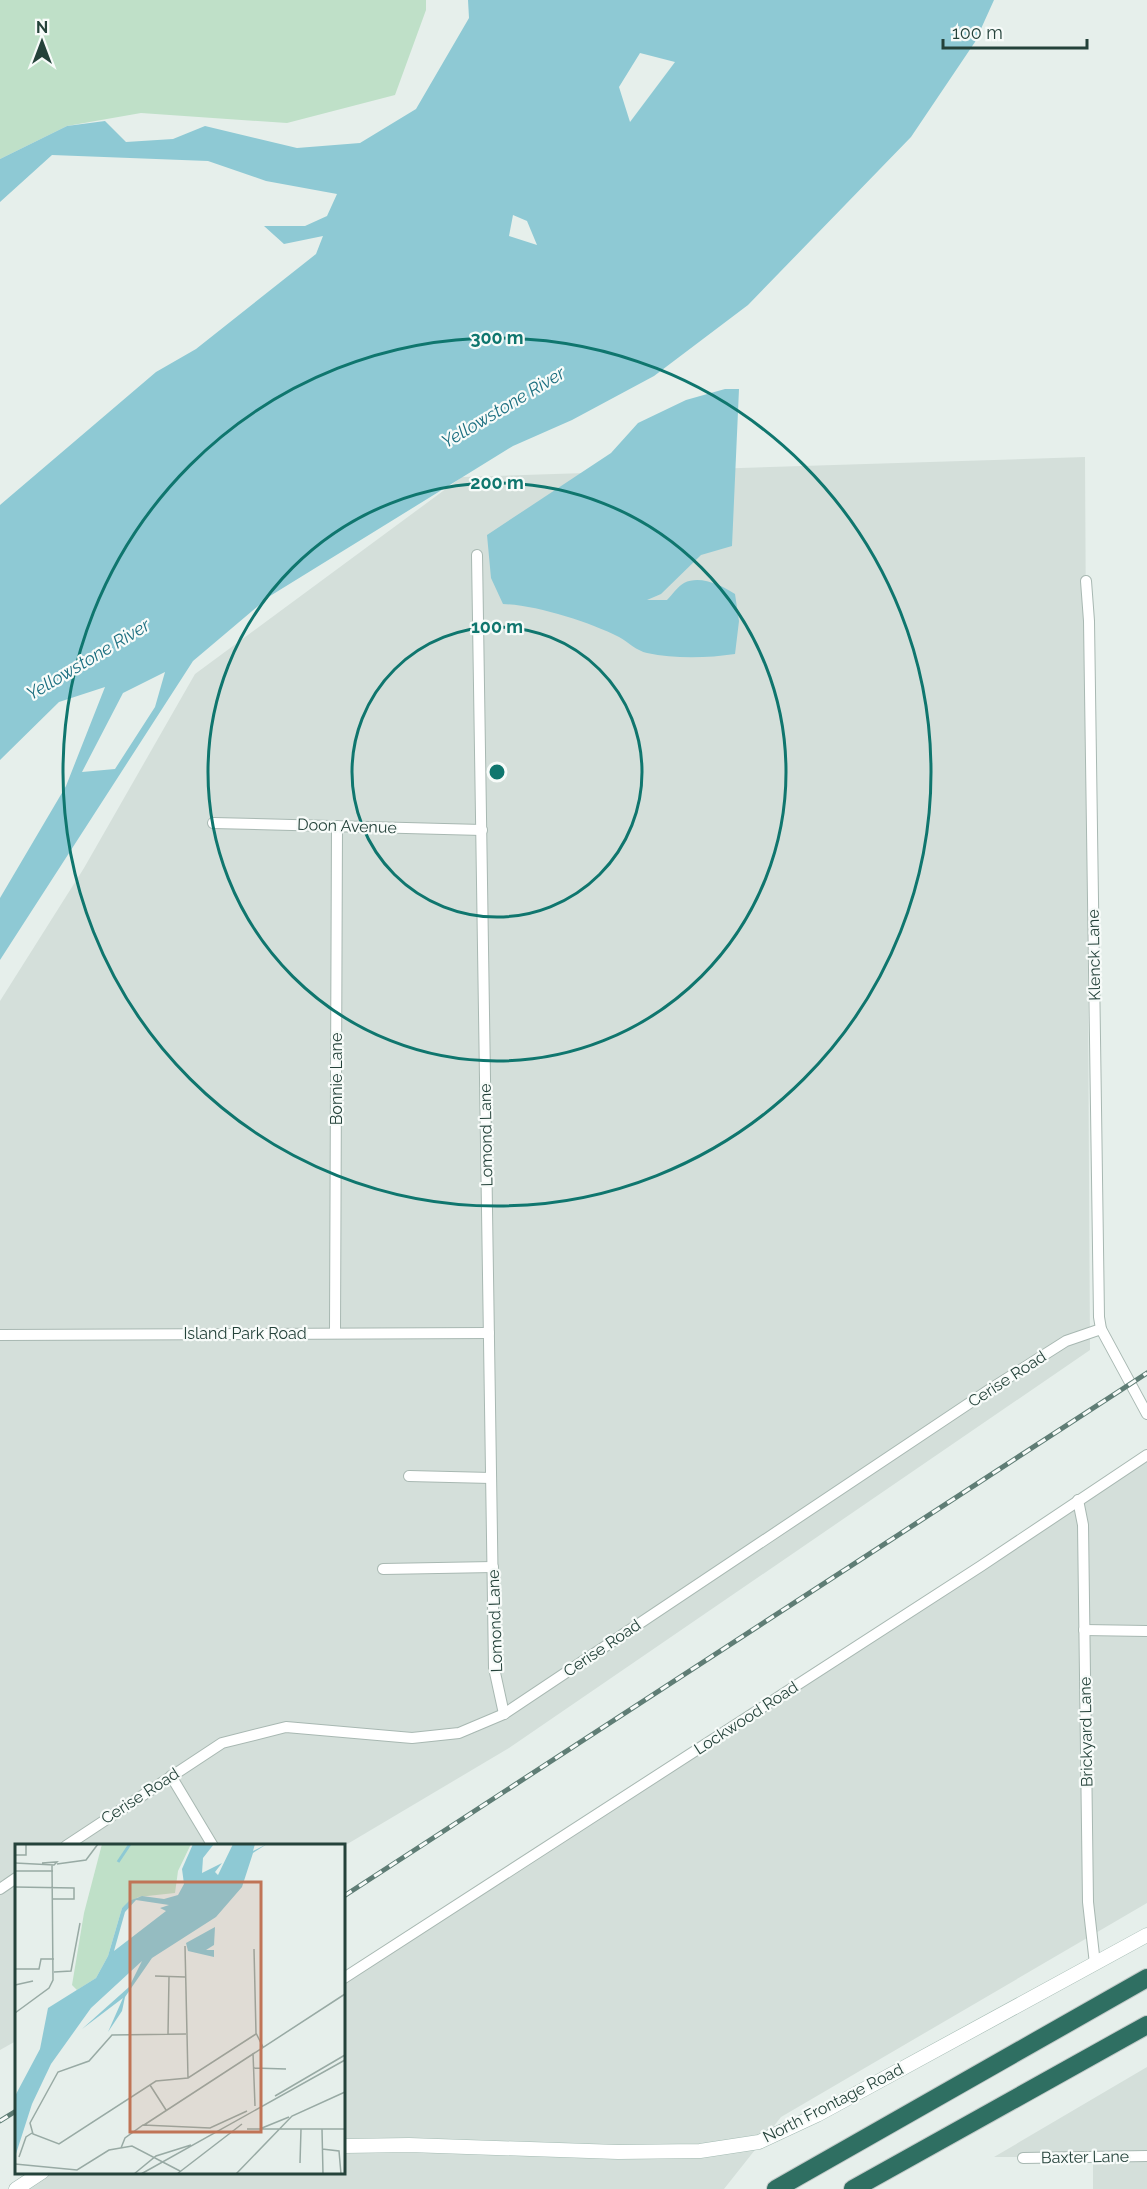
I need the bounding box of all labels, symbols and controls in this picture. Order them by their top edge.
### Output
north arrow [12,12,72,72]
scale bar [943,12,1087,50]
text: N [36,18,48,37]
text: 100 m [952,22,1003,43]
text: 300 m [470,327,524,348]
water label: Yellowstone River [438,362,569,452]
text: 200 m [470,472,524,493]
water label: Yellowstone River [23,614,154,704]
text: 100 m [471,616,523,637]
centre of rings [487,762,507,782]
street label: Doon Avenue [297,815,397,837]
street label: Klenck Lane [1084,909,1104,1001]
street label: Bonnie Lane [327,1033,346,1125]
street label: Lomond Lane [476,1083,496,1187]
street label: Island Park Road [183,1324,307,1343]
street label: Cerise Road [964,1347,1050,1411]
street label: Lomond Lane [484,1569,506,1673]
street label: Cerise Road [560,1615,644,1681]
street label: Lockwood Road [690,1677,802,1759]
street label: Brickyard Lane [1076,1677,1096,1787]
street label: Cerise Road [97,1764,183,1828]
inset map [15,1844,345,2174]
street label: North Frontage Road [760,2059,906,2147]
street label: Baxter Lane [1041,2147,1129,2167]

